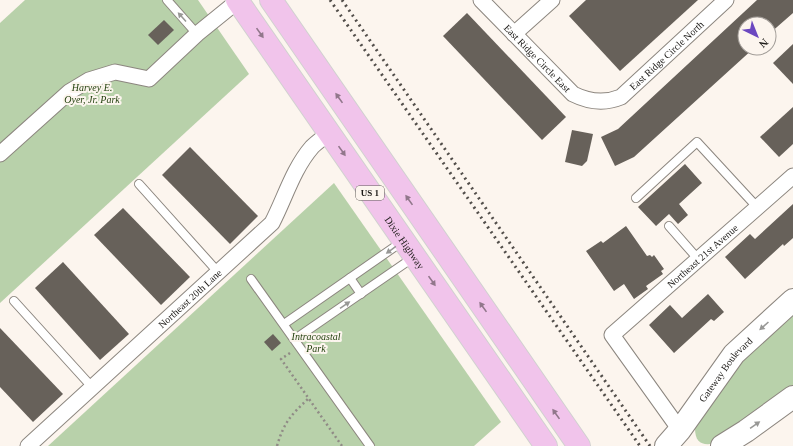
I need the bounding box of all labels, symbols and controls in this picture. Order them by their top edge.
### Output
one-way arrow [177,12,187,22]
north arrow [737,16,777,56]
street label: East Ridge Circle North [627,18,706,92]
street label: East Ridge Circle East [502,22,573,94]
one-way arrow [256,28,264,38]
text: N [757,36,771,50]
park label: Harvey E. Oyer, Jr. Park [64,82,120,105]
one-way arrow [335,93,343,103]
one-way arrow [338,146,346,157]
road number: US 1 [356,186,384,200]
one-way arrow [405,194,413,205]
street label: Dixie Highway [383,214,427,271]
street label: Northeast 21st Avenue [665,221,740,290]
one-way arrow [385,246,396,254]
street label: Northeast 20th Lane [156,266,224,330]
one-way arrow [428,276,436,286]
one-way arrow [340,301,350,309]
one-way arrow [479,302,487,312]
one-way arrow [759,321,769,331]
park label: Intracoastal Park [291,331,341,354]
street label: Gateway Boulevard [696,335,754,404]
one-way arrow [552,409,560,419]
one-way arrow [749,421,760,429]

